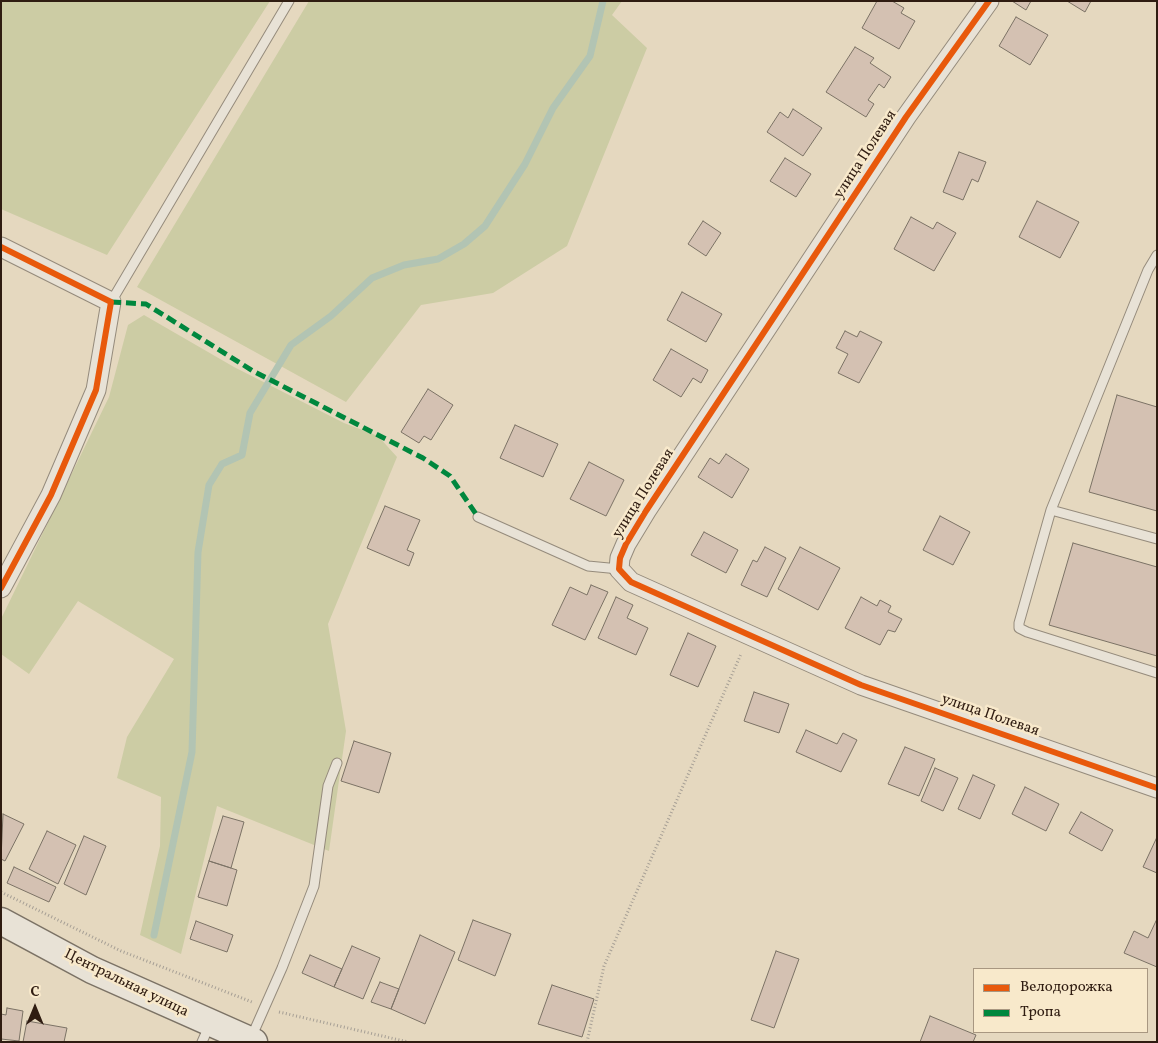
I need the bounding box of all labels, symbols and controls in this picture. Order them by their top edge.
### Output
street label: улица Полевая [831,107,901,203]
street label: улица Полевая [609,446,679,542]
street label: улица Полевая [939,691,1041,741]
street label: Центральная улица [61,946,191,1022]
legend [973,968,1148,1033]
text: Велодорожка [1020,977,1113,998]
north arrow [10,983,60,1033]
text: С [30,983,40,1002]
text: Тропа [1020,1002,1061,1023]

